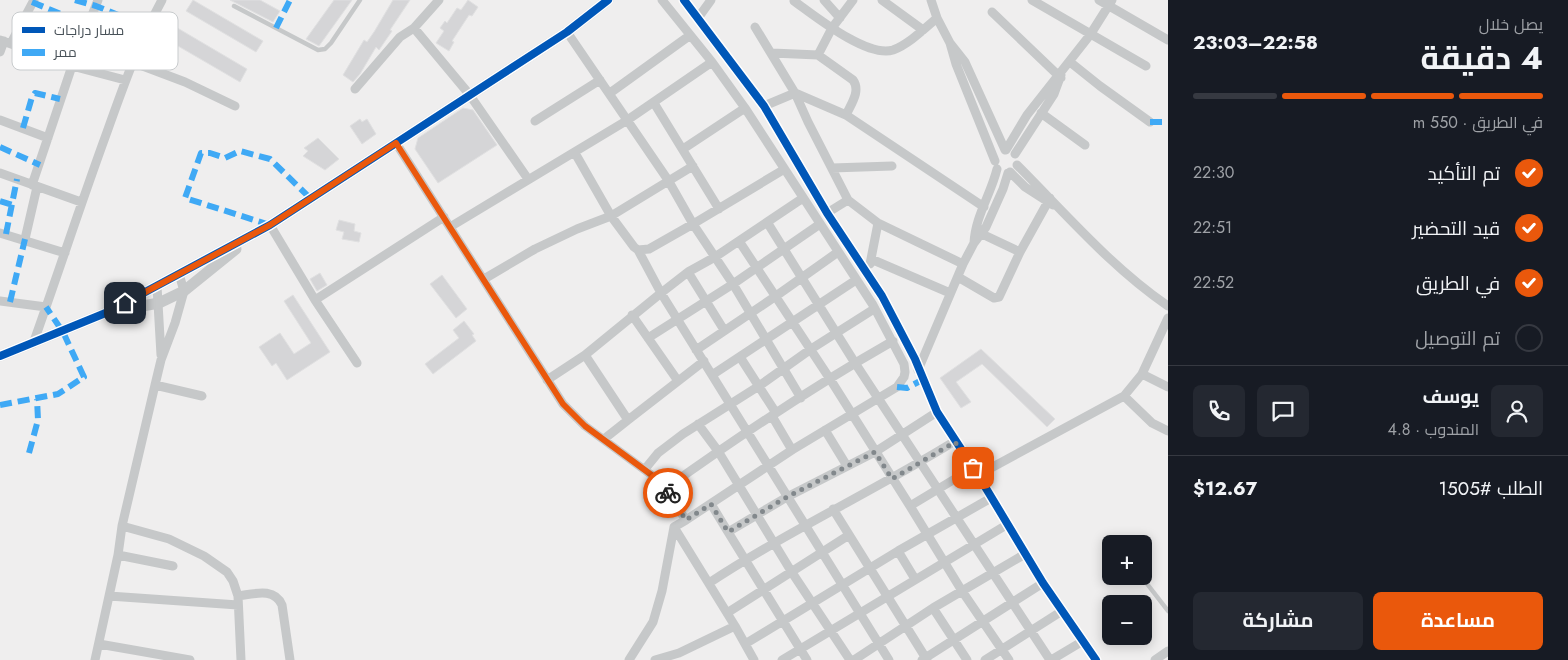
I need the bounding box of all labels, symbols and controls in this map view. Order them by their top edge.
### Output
legend [12,12,178,70]
text: يصل خلال [1479,13,1543,36]
text: مسار دراجات [54,20,124,40]
text: 22:58–23:03 [1193,29,1318,56]
text: 4 دقيقة [1421,35,1543,81]
text: ممر [53,42,77,62]
text: في الطريق · 550 m [1413,111,1543,134]
icon: check [1515,159,1543,187]
text: تم التأكيد [1428,160,1500,187]
text: 22:30 [1193,161,1234,184]
icon: check [1515,214,1543,242]
text: قيد التحضير [1412,215,1500,242]
text: 22:51 [1193,216,1232,239]
icon: check [1515,269,1543,297]
text: في الطريق [1416,270,1500,297]
text: 22:52 [1193,271,1234,294]
pin [104,282,146,324]
icon: home [111,289,139,317]
text: تم التوصيل [1415,325,1500,352]
text: يوسف [1423,383,1479,410]
button: phone [1193,385,1245,437]
button: chat [1257,385,1309,437]
button: person [1491,385,1543,437]
text: المندوب · 4.8 [1388,418,1479,441]
pin [952,447,994,489]
icon: bag [959,454,987,482]
courier [643,468,693,518]
text: $12.67 [1193,475,1257,502]
text: الطلب #1505 [1438,475,1543,502]
icon: bike [654,479,682,507]
map controls [1102,535,1152,645]
button: + [1102,535,1152,585]
button: مشاركة [1193,592,1363,650]
button: مساعدة [1373,592,1543,650]
button: − [1102,595,1152,645]

